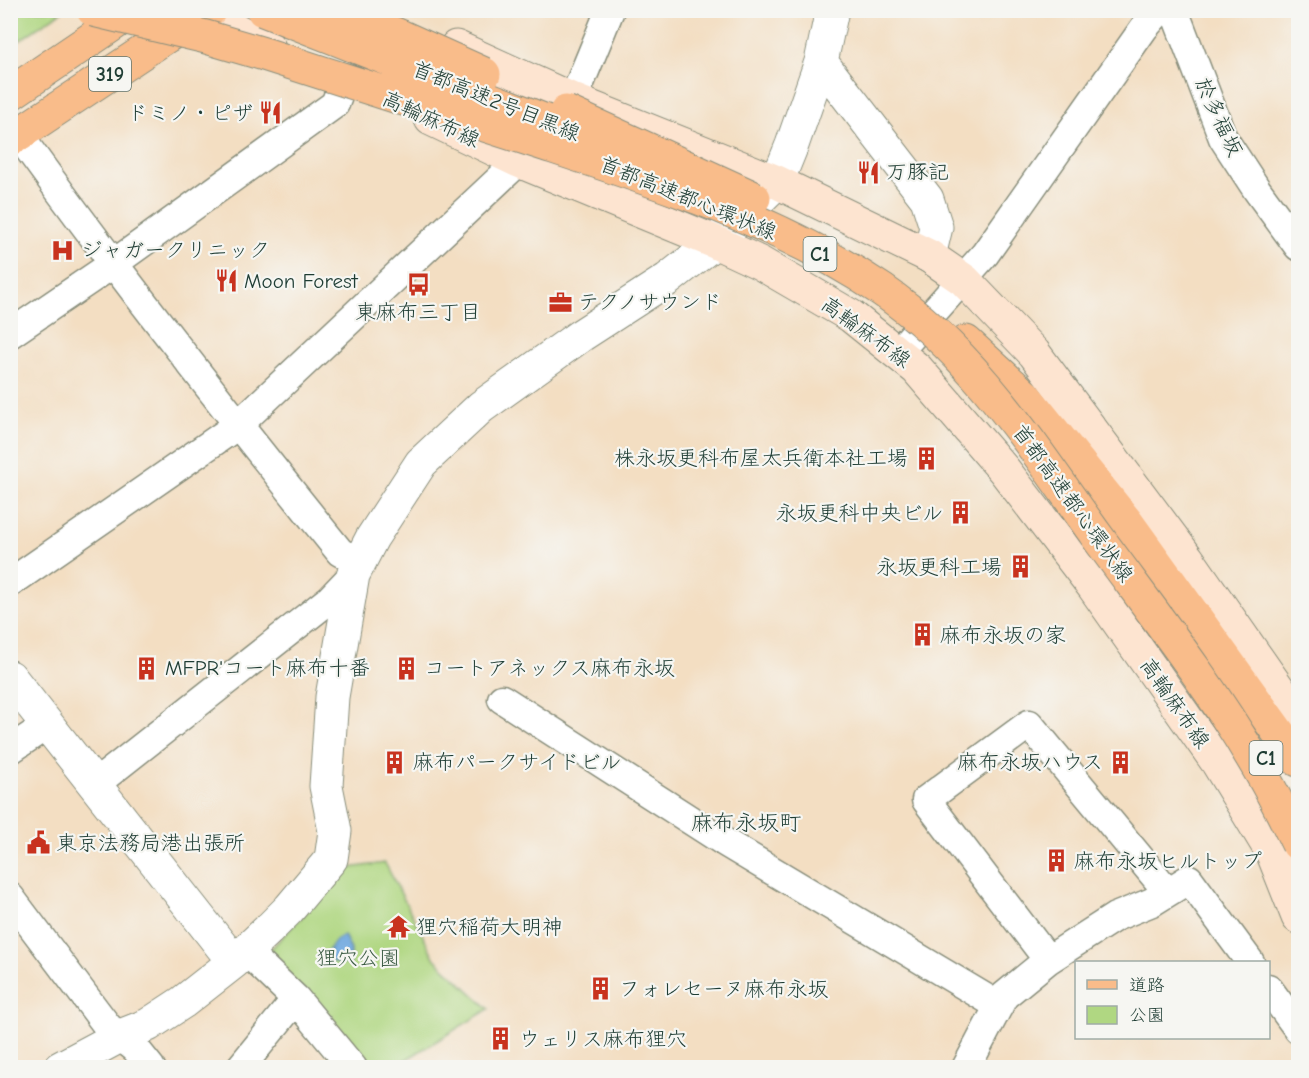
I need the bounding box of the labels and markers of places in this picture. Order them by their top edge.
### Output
restaurant icon: ドミノ・ピザ [258,100,284,126]
place label: ドミノ・ピザ [127,101,253,125]
restaurant icon: 万豚記 [855,159,881,185]
place label: 万豚記 [886,160,949,184]
hospital icon: ジャガークリニック [50,237,76,263]
place label: ジャガークリニック [81,238,270,262]
restaurant icon: Moon Forest [213,268,239,294]
place label: Moon Forest [244,269,359,293]
bus stop icon: 東麻布三丁目 [405,271,431,297]
office icon: テクノサウンド [547,289,573,315]
place label: テクノサウンド [578,290,722,314]
place label: 東麻布三丁目 [355,300,481,324]
building icon: 株永坂更科布屋太兵衛本社工場 [913,445,939,471]
place label: 株永坂更科布屋太兵衛本社工場 [614,446,908,470]
building icon: 永坂更科中央ビル [948,500,974,526]
place label: 永坂更科中央ビル [775,501,943,525]
building icon: 永坂更科工場 [1007,554,1033,580]
place label: 永坂更科工場 [876,555,1002,579]
building icon: 麻布永坂の家 [909,622,935,648]
place label: 麻布永坂の家 [940,623,1066,647]
building icon: MFPR'コート麻布十番 [134,655,160,681]
building icon: コートアネックス麻布永坂 [393,655,419,681]
place label: MFPR'コート麻布十番 [165,656,370,680]
place label: コートアネックス麻布永坂 [424,656,675,680]
building icon: 麻布パークサイドビル [382,749,408,775]
building icon: 麻布永坂ハウス [1108,749,1134,775]
place label: 麻布パークサイドビル [413,750,621,774]
place label: 麻布永坂ハウス [957,750,1103,774]
public building icon: 東京法務局港出張所 [25,830,51,856]
place label: 東京法務局港出張所 [56,831,245,855]
building icon: 麻布永坂ヒルトップ [1043,848,1069,874]
place label: 麻布永坂ヒルトップ [1074,849,1263,873]
temple icon: 狸穴稲荷大明神 [385,914,411,940]
place label: 狸穴稲荷大明神 [416,915,563,939]
building icon: フォレセーヌ麻布永坂 [588,976,614,1002]
place label: フォレセーヌ麻布永坂 [619,977,828,1001]
building icon: ウェリス麻布狸穴 [488,1026,514,1052]
place label: ウェリス麻布狸穴 [519,1027,687,1051]

